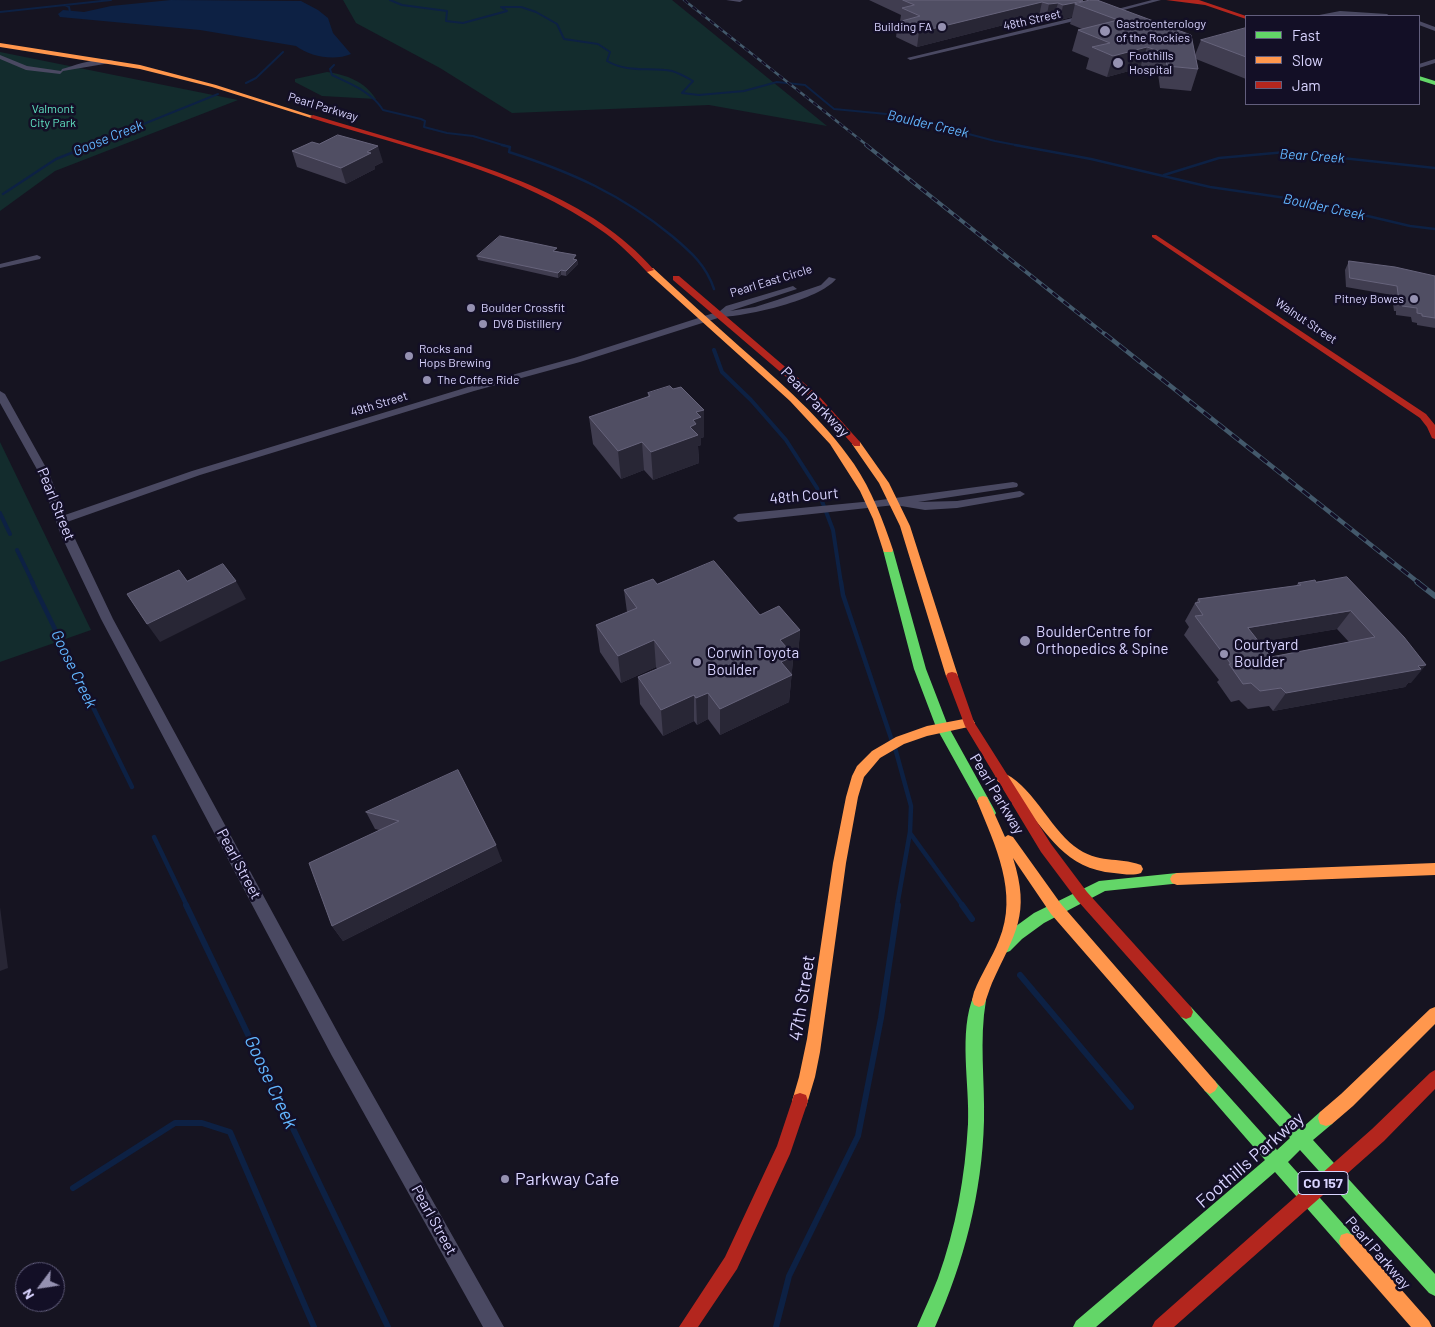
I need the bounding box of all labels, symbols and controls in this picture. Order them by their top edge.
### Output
street label: 48th Street [1002,6,1062,34]
legend [1245,15,1420,105]
place label: Gastroenterology of the Rockies [1116,17,1206,45]
place label: Building FA [874,20,932,34]
marker: Building FA [936,21,948,33]
marker: Gastroenterology of the Rockies [1098,24,1112,38]
text: Fast [1292,26,1320,44]
place label: Foothills Hospital [1129,49,1174,77]
text: Slow [1292,51,1323,69]
marker: Foothills Hospital [1111,56,1125,70]
text: Jam [1292,76,1321,94]
street label: Pearl Parkway [286,90,360,124]
park label: Valmont City Park [30,102,76,130]
water label: Boulder Creek [886,106,970,142]
water label: Goose Creek [71,116,145,160]
water label: Bear Creek [1279,145,1345,167]
water label: Boulder Creek [1282,190,1366,224]
street label: Pearl East Circle [728,262,814,300]
place label: Pitney Bowes [1335,292,1404,306]
marker: Pitney Bowes [1408,293,1420,305]
street label: Walnut Street [1272,295,1340,347]
place label: Boulder Crossfit [481,301,565,315]
marker: Boulder Crossfit [465,302,477,314]
place label: DV8 Distillery [493,317,562,331]
marker: DV8 Distillery [477,318,489,330]
place label: Rocks and Hops Brewing [419,342,491,370]
marker: Rocks and Hops Brewing [403,350,415,362]
street label: Pearl Parkway [777,363,853,441]
place label: The Coffee Ride [437,373,519,387]
marker: The Coffee Ride [421,374,433,386]
street label: 49th Street [349,389,409,419]
street label: Pearl Street [33,465,79,543]
street label: 48th Court [769,484,839,508]
place label: BoulderCentre for Orthopedics & Spine [1036,623,1169,658]
water label: Goose Creek [47,627,101,711]
marker: BoulderCentre for Orthopedics & Spine [1018,634,1032,648]
place label: Courtyard Boulder [1234,636,1298,671]
place label: Corwin Toyota Boulder [707,644,799,679]
marker: Courtyard Boulder [1218,648,1230,660]
marker: Corwin Toyota Boulder [691,656,703,668]
street label: Pearl Parkway [966,750,1028,838]
street label: Pearl Street [213,826,265,902]
street label: 47th Street [785,953,819,1043]
water label: Goose Creek [239,1032,303,1132]
street label: Foothills Parkway [1192,1107,1308,1213]
place label: Parkway Cafe [515,1168,619,1190]
road number: CO 157 [1298,1172,1348,1194]
marker: Parkway Cafe [499,1173,511,1185]
street label: Pearl Street [407,1182,461,1258]
street label: Pearl Parkway [1341,1213,1415,1293]
north arrow [15,1262,65,1312]
text: N [18,1286,37,1303]

